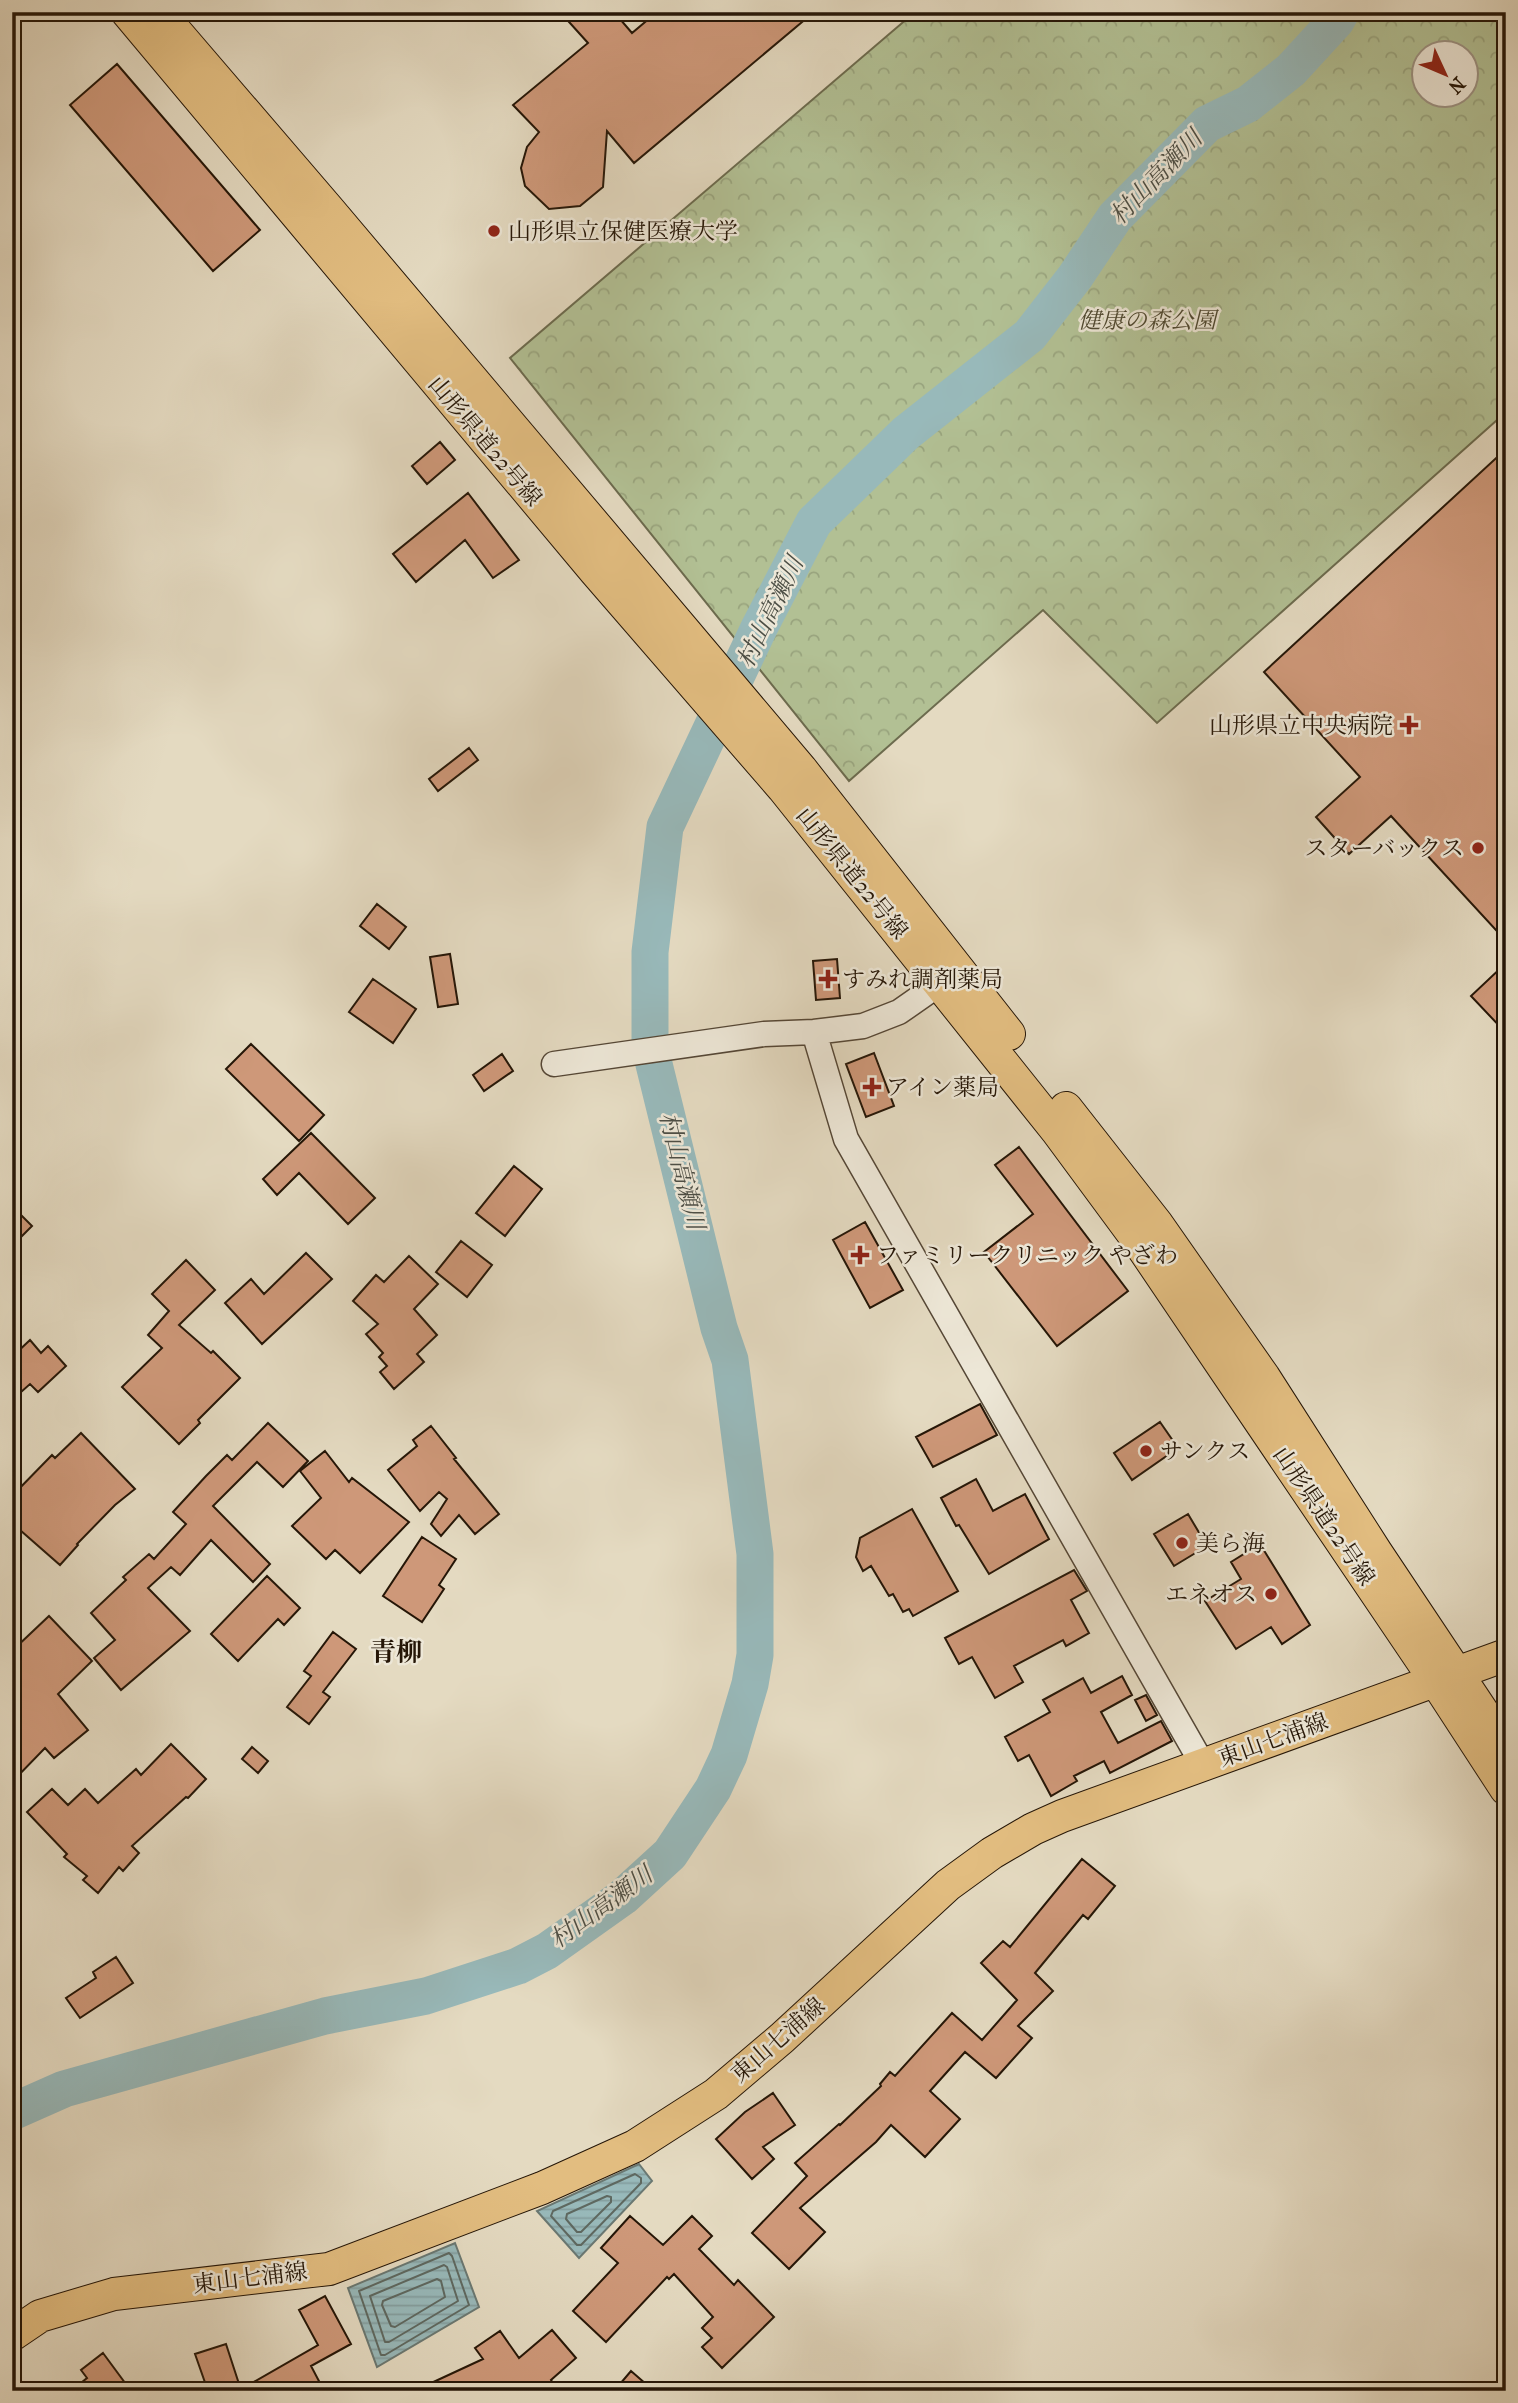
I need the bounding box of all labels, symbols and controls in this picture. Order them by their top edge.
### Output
north arrow [1410,38,1480,108]
text: N [1443,72,1469,98]
water label: 村山高瀬川 [1104,122,1210,230]
place label: 山形県立保健医療大学 [508,218,738,245]
marker: 山形県立保健医療大学 [486,223,502,239]
park label: 健康の森公園 [1078,307,1220,334]
street label: 山形県道22号線 [423,370,547,512]
water label: 村山高瀬川 [731,549,810,672]
place label: 山形県立中央病院 [1209,712,1393,739]
marker: 山形県立中央病院 [1399,715,1419,735]
street label: 山形県道22号線 [791,802,913,944]
place label: スターバックス [1304,835,1464,862]
marker: スターバックス [1470,840,1486,856]
place label: すみれ調剤薬局 [842,966,1003,993]
marker: すみれ調剤薬局 [820,971,836,987]
place label: アイン薬局 [886,1074,999,1101]
marker: アイン薬局 [864,1079,880,1095]
water label: 村山高瀬川 [654,1109,711,1236]
place label: ファミリークリニック やざわ [876,1242,1178,1269]
marker: ファミリークリニック やざわ [850,1245,870,1265]
place label: サンクス [1160,1438,1250,1465]
street label: 山形県道22号線 [1268,1441,1380,1591]
marker: サンクス [1138,1443,1154,1459]
place label: 美ら海 [1196,1530,1265,1557]
marker: 美ら海 [1174,1535,1190,1551]
place label: エネオス [1165,1581,1257,1608]
marker: エネオス [1263,1586,1279,1602]
district label: 青柳 [370,1637,422,1668]
street label: 東山七浦線 [1214,1708,1332,1772]
water label: 村山高瀬川 [544,1859,660,1954]
street label: 東山七浦線 [726,1992,830,2088]
street label: 東山七浦線 [191,2258,309,2298]

